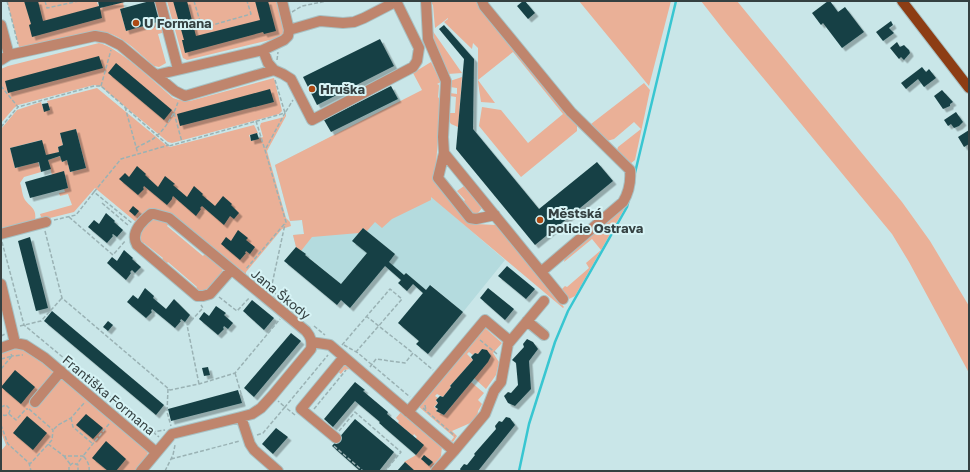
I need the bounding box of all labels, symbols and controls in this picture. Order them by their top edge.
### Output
place label: U Formana [144,15,212,31]
marker: U Formana [131,18,141,28]
place label: Hruška [320,81,365,97]
marker: Hruška [307,84,317,94]
place label: Městská policie Ostrava [548,205,644,236]
marker: Městská policie Ostrava [535,215,545,225]
street label: Jana Škody [248,265,314,323]
street label: Františka Formana [59,352,159,438]

